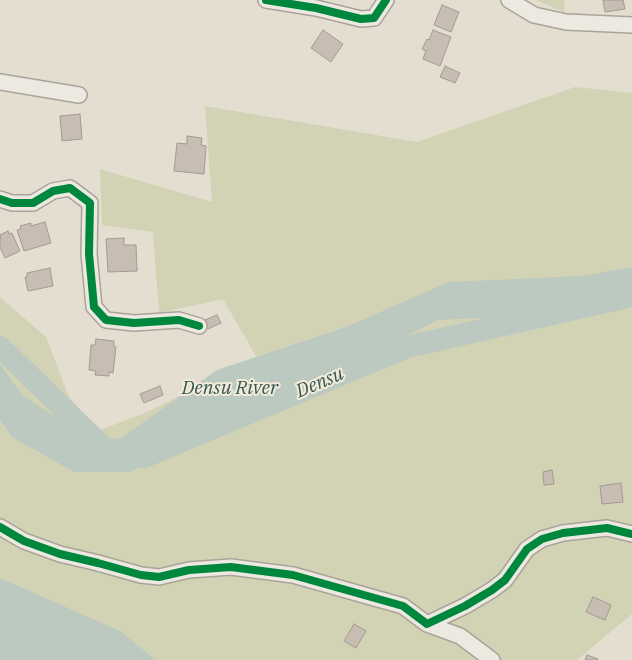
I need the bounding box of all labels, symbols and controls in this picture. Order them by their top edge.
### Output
water label: Densu [293,363,347,403]
water label: Densu River [182,378,278,400]

